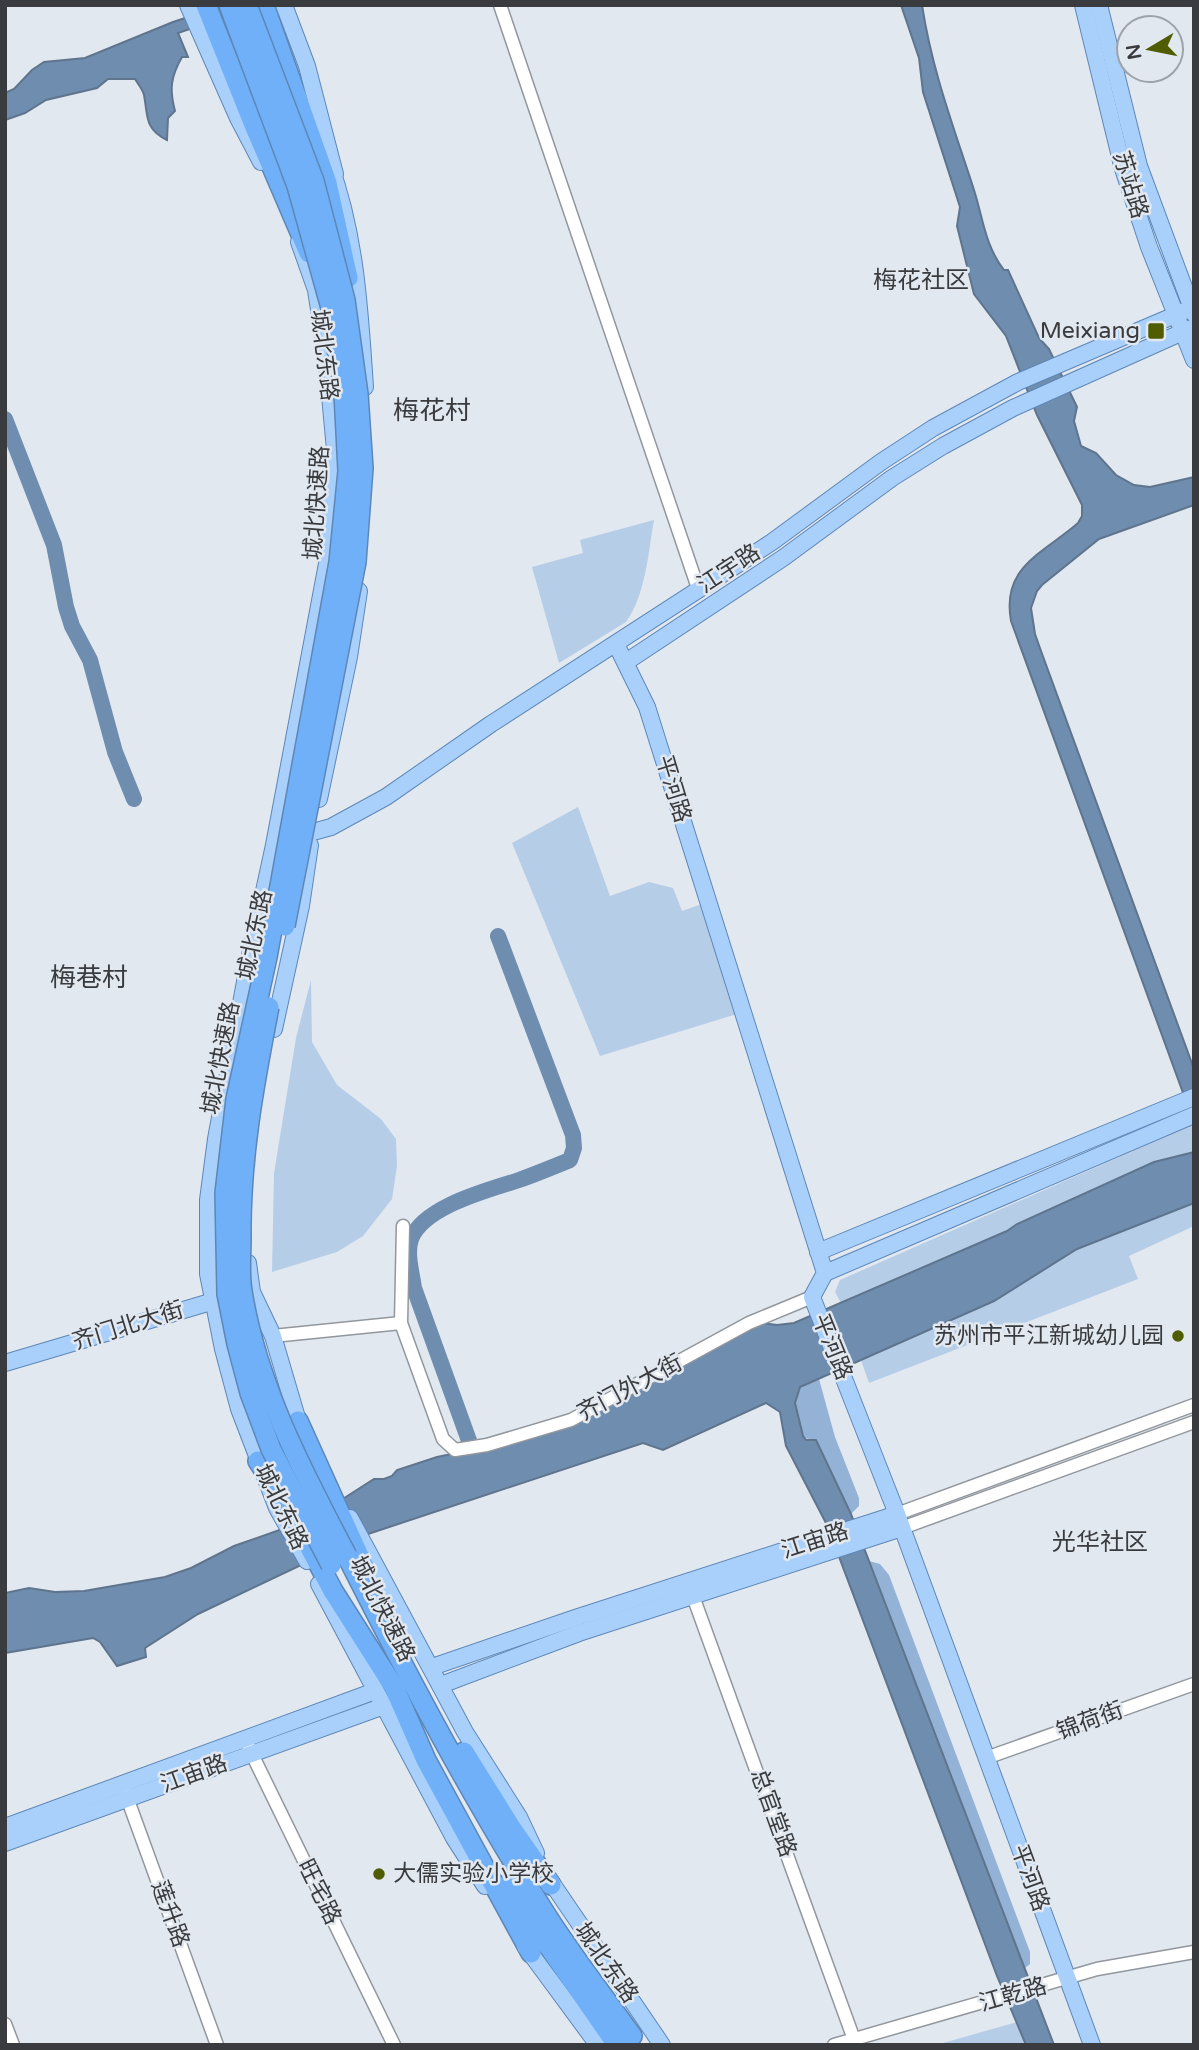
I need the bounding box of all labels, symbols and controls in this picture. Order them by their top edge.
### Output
north arrow [1115,14,1185,84]
text: N [1122,42,1146,61]
street label: 苏站路 [1107,148,1153,222]
district label: 梅花社区 [873,266,969,295]
street label: 城北东路 [304,308,344,402]
place label: Meixiang [1040,317,1140,345]
marker: Meixiang [1146,321,1166,341]
district label: 梅花村 [393,395,471,426]
street label: 城北快速路 [299,445,335,561]
street label: 江宇路 [692,538,766,600]
street label: 平河路 [650,752,696,826]
street label: 城北东路 [232,887,278,983]
district label: 梅巷村 [50,962,128,993]
street label: 城北快速路 [196,999,246,1117]
street label: 齐门北大街 [69,1296,187,1356]
street label: 平河路 [806,1310,858,1384]
place label: 苏州市平江新城幼儿园 [934,1322,1164,1350]
marker: 苏州市平江新城幼儿园 [1170,1328,1186,1344]
street label: 齐门外大街 [573,1349,687,1427]
street label: 城北东路 [248,1460,314,1554]
street label: 江宙路 [778,1517,852,1565]
district label: 光华社区 [1052,1528,1148,1557]
street label: 城北快速路 [343,1551,421,1667]
street label: 锦荷街 [1053,1696,1127,1746]
street label: 江宙路 [157,1749,231,1799]
street label: 总官堂路 [744,1765,802,1861]
street label: 平河路 [1005,1841,1055,1915]
street label: 旺宅路 [291,1855,347,1929]
place label: 大儒实验小学校 [393,1860,554,1888]
marker: 大儒实验小学校 [371,1866,387,1882]
street label: 莲升路 [145,1877,195,1951]
street label: 城北东路 [568,1917,644,2009]
street label: 江乾路 [976,1972,1050,2018]

